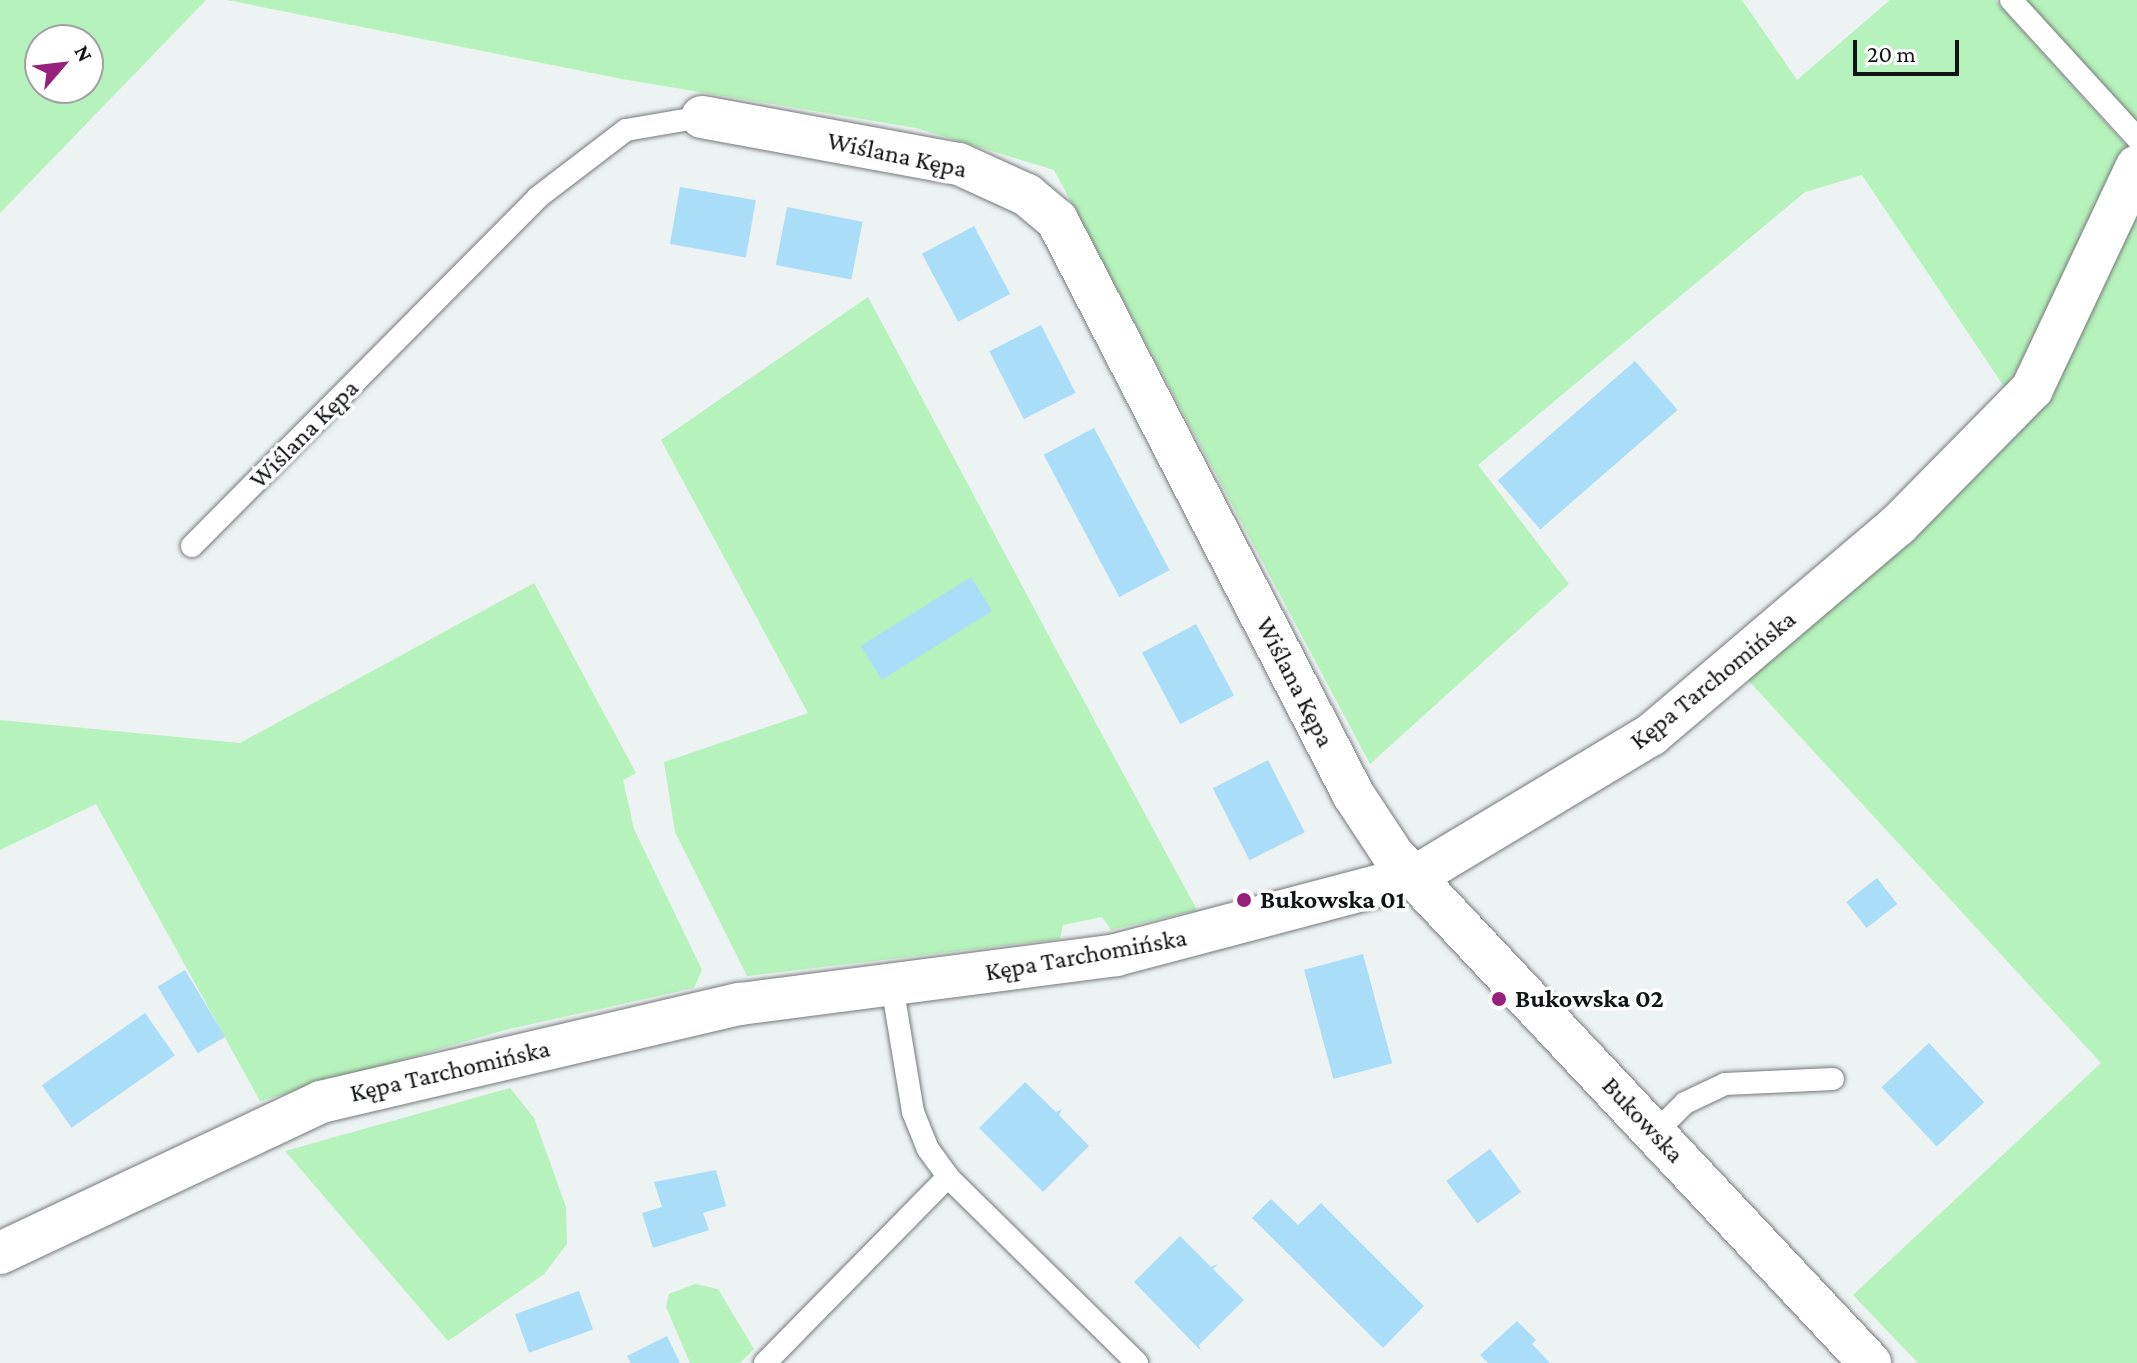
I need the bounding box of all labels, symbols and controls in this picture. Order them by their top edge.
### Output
north arrow [24,24,104,104]
scale bar [1857,24,1963,74]
text: 20 m [1867,40,1916,67]
text: N [69,41,98,66]
street label: Wiślana Kępa [824,125,970,185]
street label: Wiślana Kępa [243,373,365,495]
street label: Kępa Tarchomińska [1624,604,1802,756]
street label: Wiślana Kępa [1249,612,1341,752]
place label: Bukowska 01 [1260,884,1405,916]
marker: Bukowska 01 [1235,891,1253,909]
street label: Kępa Tarchomińska [983,922,1189,988]
place label: Bukowska 02 [1515,983,1664,1015]
marker: Bukowska 02 [1490,990,1508,1008]
street label: Kępa Tarchomińska [347,1033,553,1109]
street label: Bukowska [1595,1070,1691,1170]

